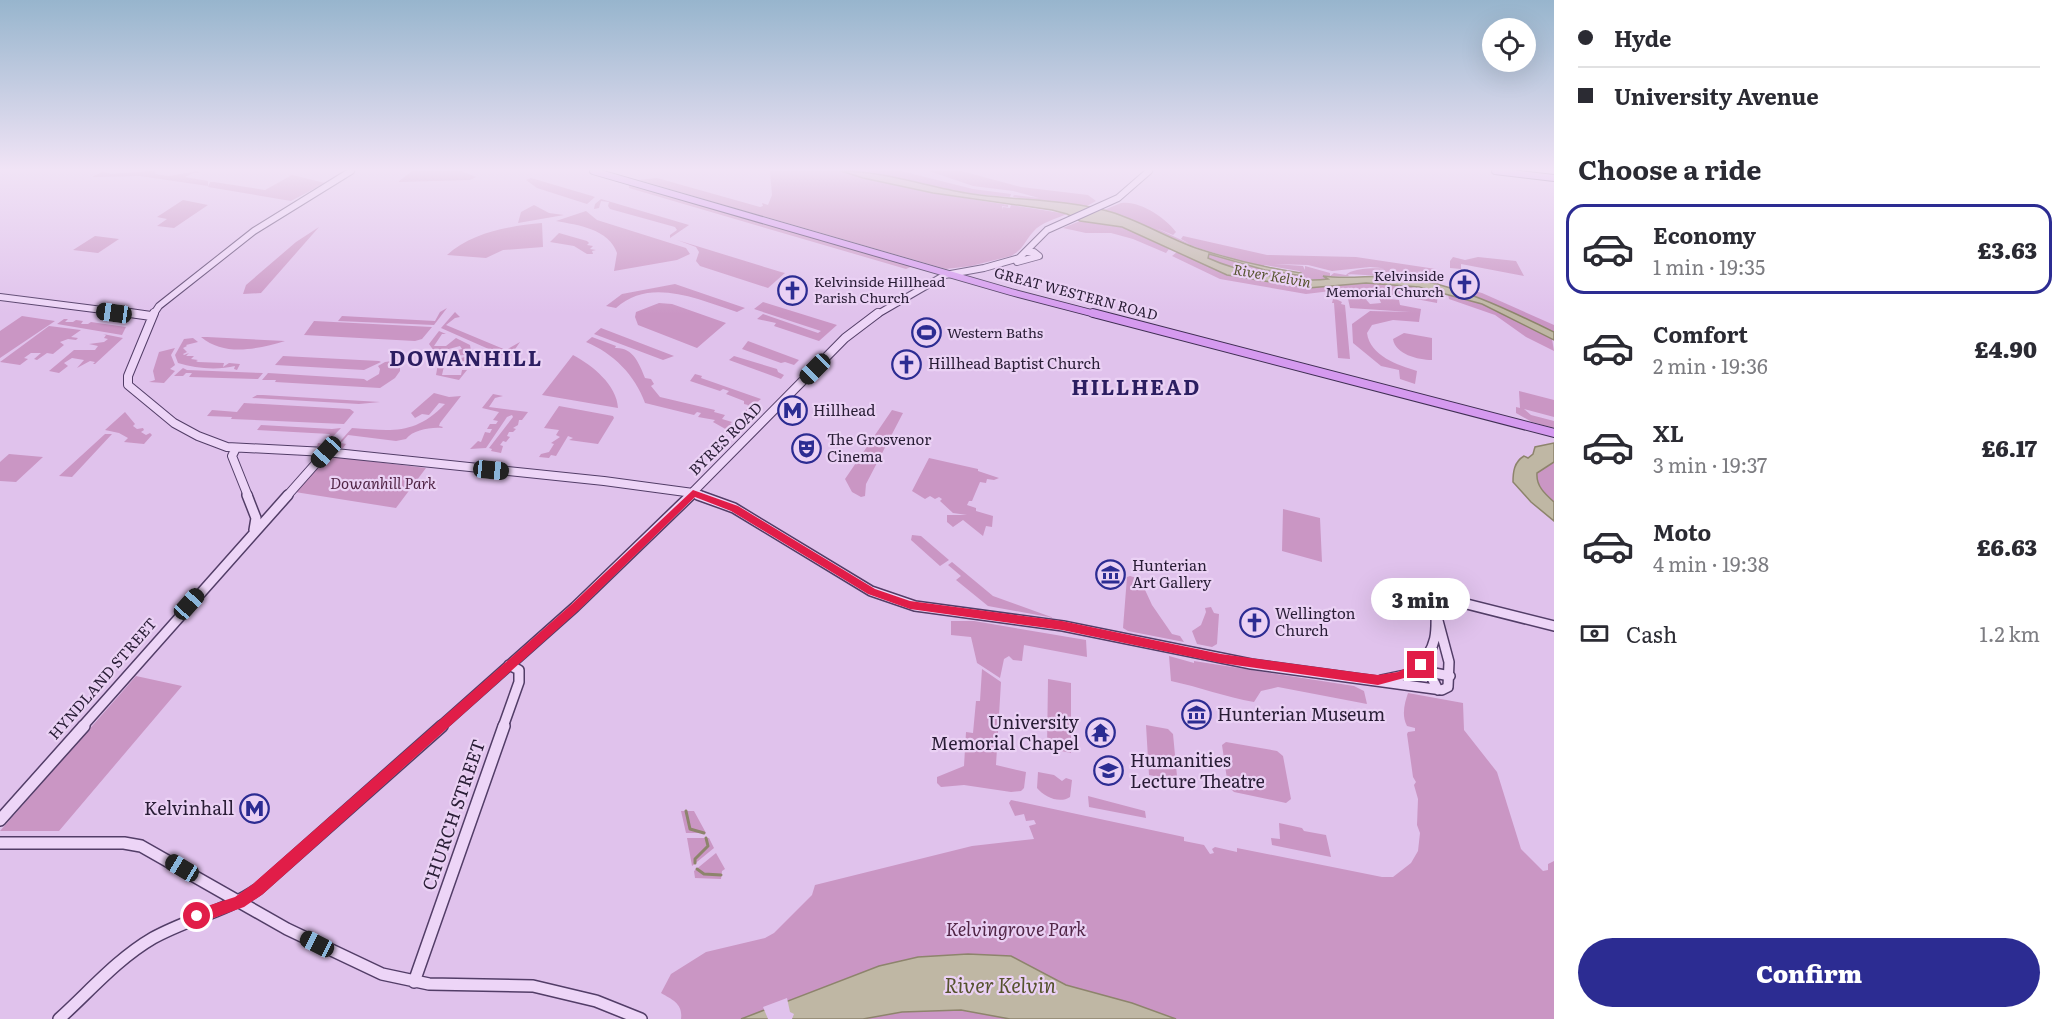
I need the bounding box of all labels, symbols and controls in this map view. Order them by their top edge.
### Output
map controls [1482,18,1536,72]
button: locate [1482,18,1536,72]
text: Hyde [1614,21,1672,54]
text: University Avenue [1614,79,1819,112]
text: Choose a ride [1578,148,1761,188]
text: Economy [1653,218,1756,251]
icon: car [1581,222,1635,276]
text: £3.63 [1978,233,2037,266]
text: 1 min · 19:35 [1653,251,1765,281]
water label: River Kelvin [1232,258,1313,292]
street label: GREAT WESTERN ROAD [992,262,1160,325]
place label: Kelvinside Memorial Church [1325,265,1444,301]
church icon: Kelvinside Memorial Church [1449,268,1481,300]
place label: Kelvinside Hillhead Parish Church [814,271,946,307]
church icon: Kelvinside Hillhead Parish Church [777,274,809,306]
car [95,302,133,324]
sports icon: Western Baths [910,317,942,349]
text: Comfort [1653,317,1748,350]
icon: car [1581,321,1635,375]
place label: Western Baths [947,322,1043,342]
text: £4.90 [1975,332,2037,365]
district label: DOWANHILL [389,341,543,372]
church icon: Hillhead Baptist Church [891,348,923,380]
car [796,350,834,388]
text: 2 min · 19:36 [1653,350,1768,380]
place label: Hillhead Baptist Church [928,351,1101,374]
district label: HILLHEAD [1071,370,1201,401]
metro station icon: Hillhead [776,395,808,427]
street label: BYRES ROAD [683,396,767,480]
place label: Hillhead [813,398,875,421]
text: XL [1653,416,1684,449]
icon: car [1581,420,1635,474]
place label: The Grosvenor Cinema [827,427,931,467]
text: £6.17 [1981,431,2037,464]
car [307,433,345,471]
theatre icon: The Grosvenor Cinema [790,433,822,465]
text: 3 min · 19:37 [1653,449,1767,479]
car [472,459,510,481]
park label: Dowanhill Park [330,471,437,494]
text: Moto [1653,515,1711,548]
icon: car [1581,519,1635,573]
text: £6.63 [1977,530,2037,563]
text: 4 min · 19:38 [1653,548,1769,578]
place label: Hunterian Art Gallery [1132,553,1212,593]
museum icon: Hunterian Art Gallery [1095,559,1127,591]
callout: 3 min [1372,578,1470,620]
text: 3 min [1392,584,1449,614]
car [170,585,208,623]
place label: Wellington Church [1275,601,1356,641]
church icon: Wellington Church [1238,607,1270,639]
street label: HYNDLAND STREET [42,612,161,744]
icon: cash [1578,617,1611,650]
text: Cash [1626,617,1677,650]
text: 1.2 km [1980,618,2040,648]
route end [1407,651,1434,678]
museum icon: Hunterian Museum [1180,699,1212,731]
place label: Hunterian Museum [1217,700,1385,727]
place label: University Memorial Chapel [931,708,1080,756]
temple icon: University Memorial Chapel [1084,717,1116,749]
street label: CHURCH STREET [414,735,491,894]
place label: Humanities Lecture Theatre [1130,746,1265,794]
school or university icon: Humanities Lecture Theatre [1093,755,1125,787]
metro station icon: Kelvinhall [239,793,271,825]
place label: Kelvinhall [144,794,234,821]
car [162,851,202,885]
route start [183,902,210,929]
park label: Kelvingrove Park [946,915,1086,942]
car [297,928,337,960]
button: Confirm [1578,938,2040,1007]
water label: River Kelvin [944,969,1056,999]

